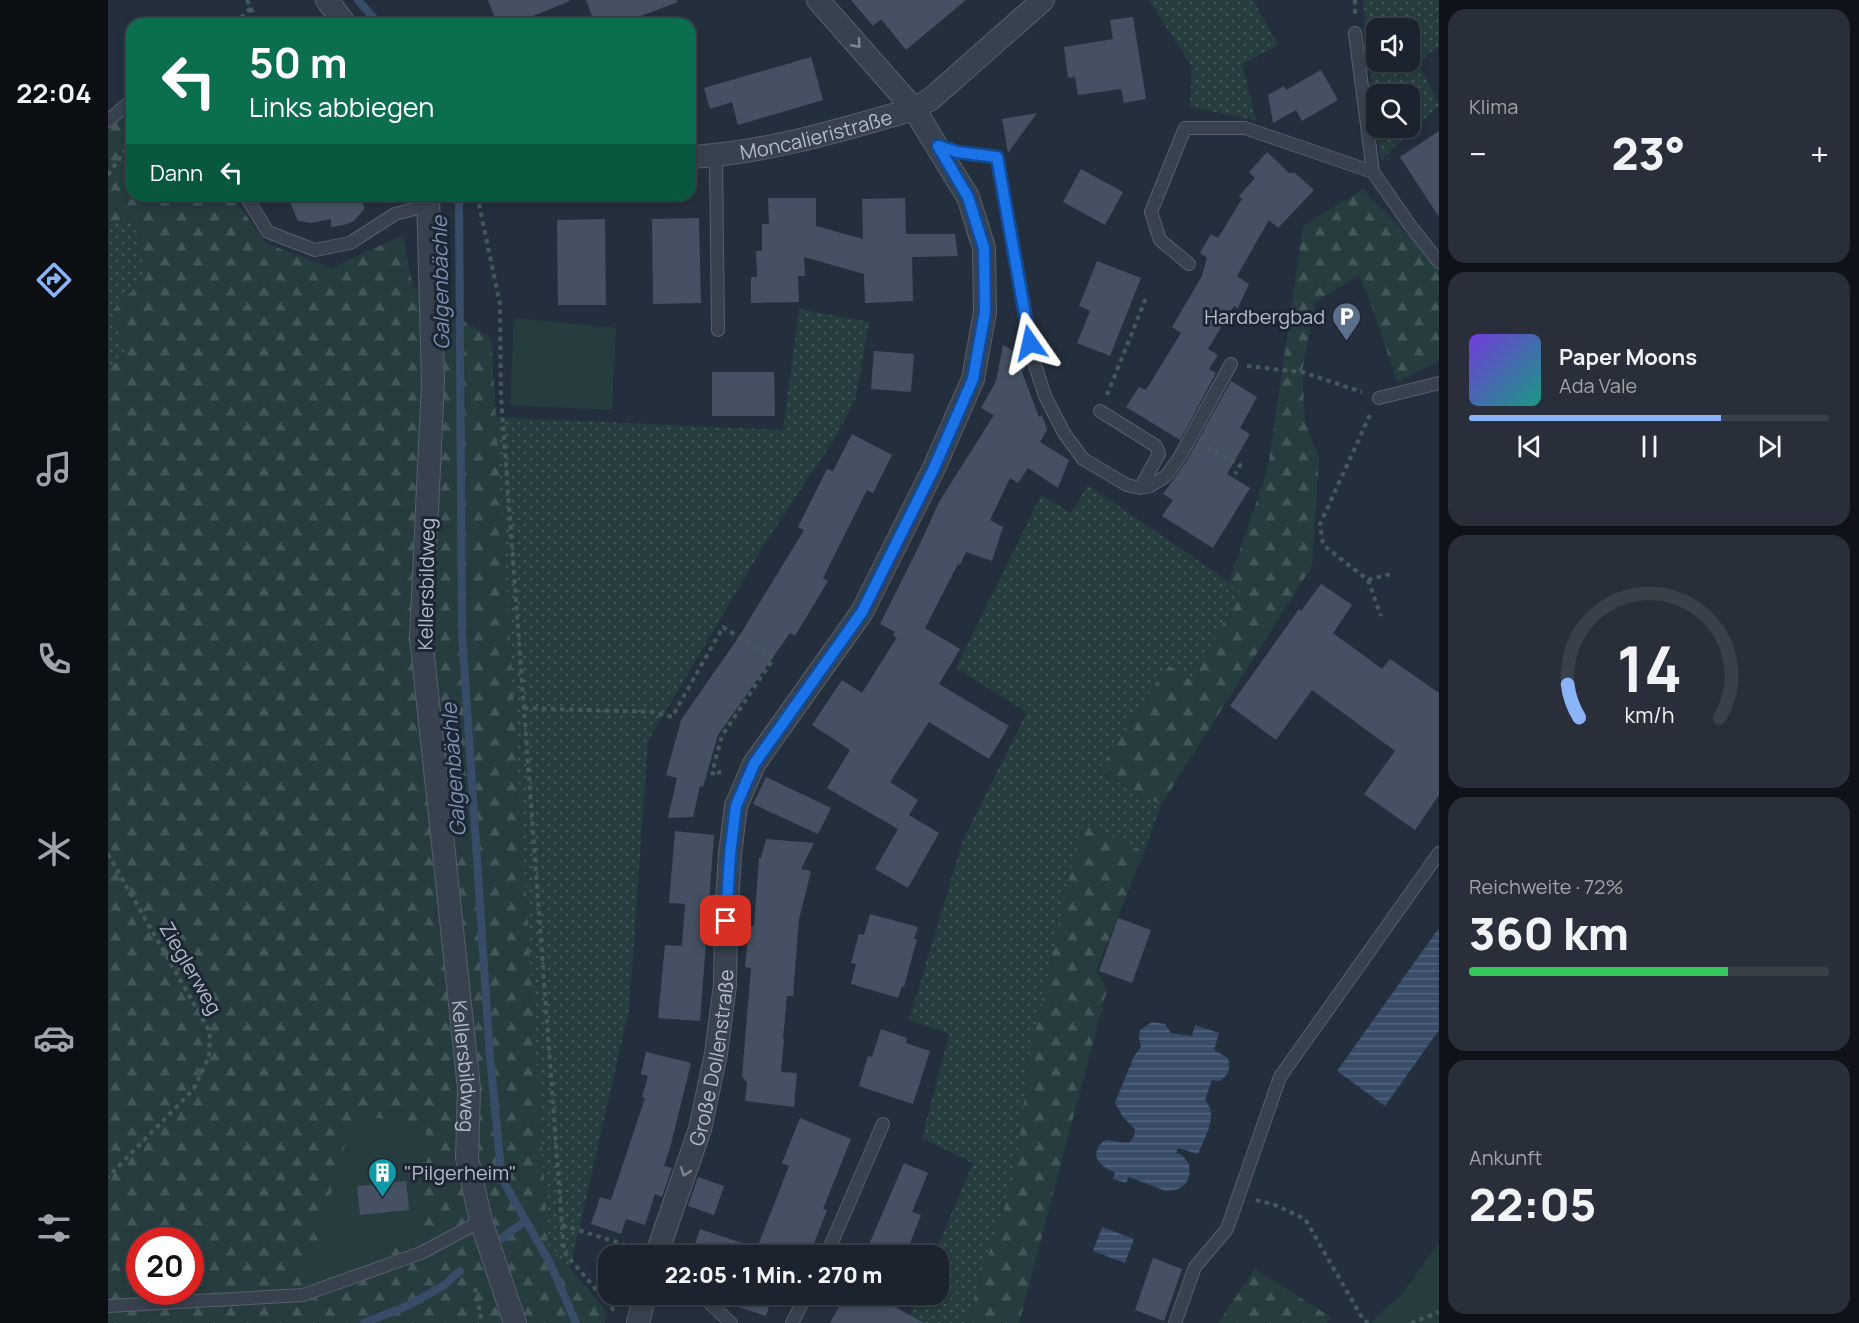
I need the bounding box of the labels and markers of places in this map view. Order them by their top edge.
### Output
parking icon: Hardbergbad [1330,300,1362,342]
place label: Hardbergbad [1204,303,1325,330]
pin [700,895,751,946]
building icon: "Pilgerheim" [367,1156,399,1198]
place label: "Pilgerheim" [404,1159,517,1186]

